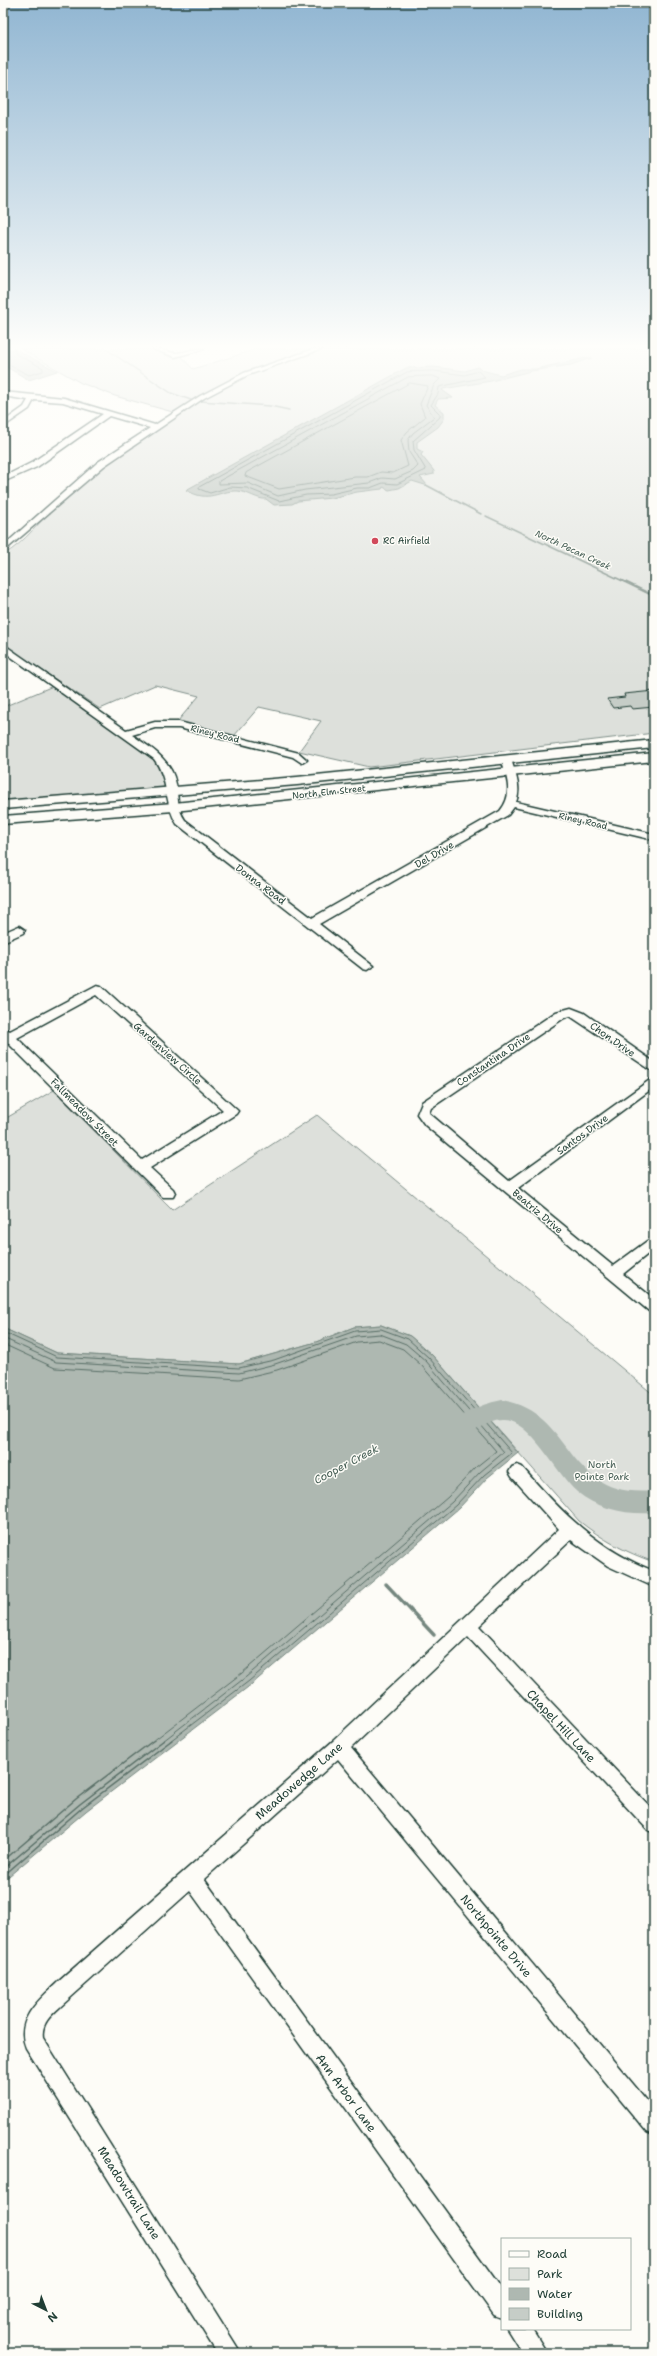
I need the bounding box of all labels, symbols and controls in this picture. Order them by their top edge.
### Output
water label: North Pecan Creek [533,527,613,573]
place label: RC Airfield [383,535,430,547]
marker: RC Airfield [370,536,380,546]
street label: Riney Road [189,722,241,746]
street label: North Elm Street [292,782,367,802]
street label: Riney Road [557,810,609,833]
street label: Del Drive [412,838,456,871]
street label: Donna Road [233,861,289,908]
street label: Gardenview Circle [131,1019,205,1088]
street label: Chon Drive [588,1019,638,1060]
street label: Constantina Drive [454,1030,533,1089]
street label: Fallmeadow Street [48,1076,121,1149]
street label: Santos Drive [554,1111,611,1157]
street label: Beatriz Drive [510,1186,566,1237]
water label: Cooper Creek [311,1441,382,1488]
park label: North Pointe Park [575,1458,630,1483]
street label: Chapel Hill Lane [523,1686,599,1766]
street label: Meadowedge Lane [252,1739,346,1823]
street label: Northpointe Drive [457,1891,535,1981]
street label: Ann Arbor Lane [312,2051,380,2136]
street label: Meadowtrail Lane [94,2143,164,2243]
legend [501,2238,631,2330]
text: Road [537,2246,568,2262]
text: Park [537,2266,563,2282]
text: Water [537,2286,573,2302]
north arrow [26,2290,66,2330]
text: Building [537,2306,583,2322]
text: N [44,2309,61,2326]

